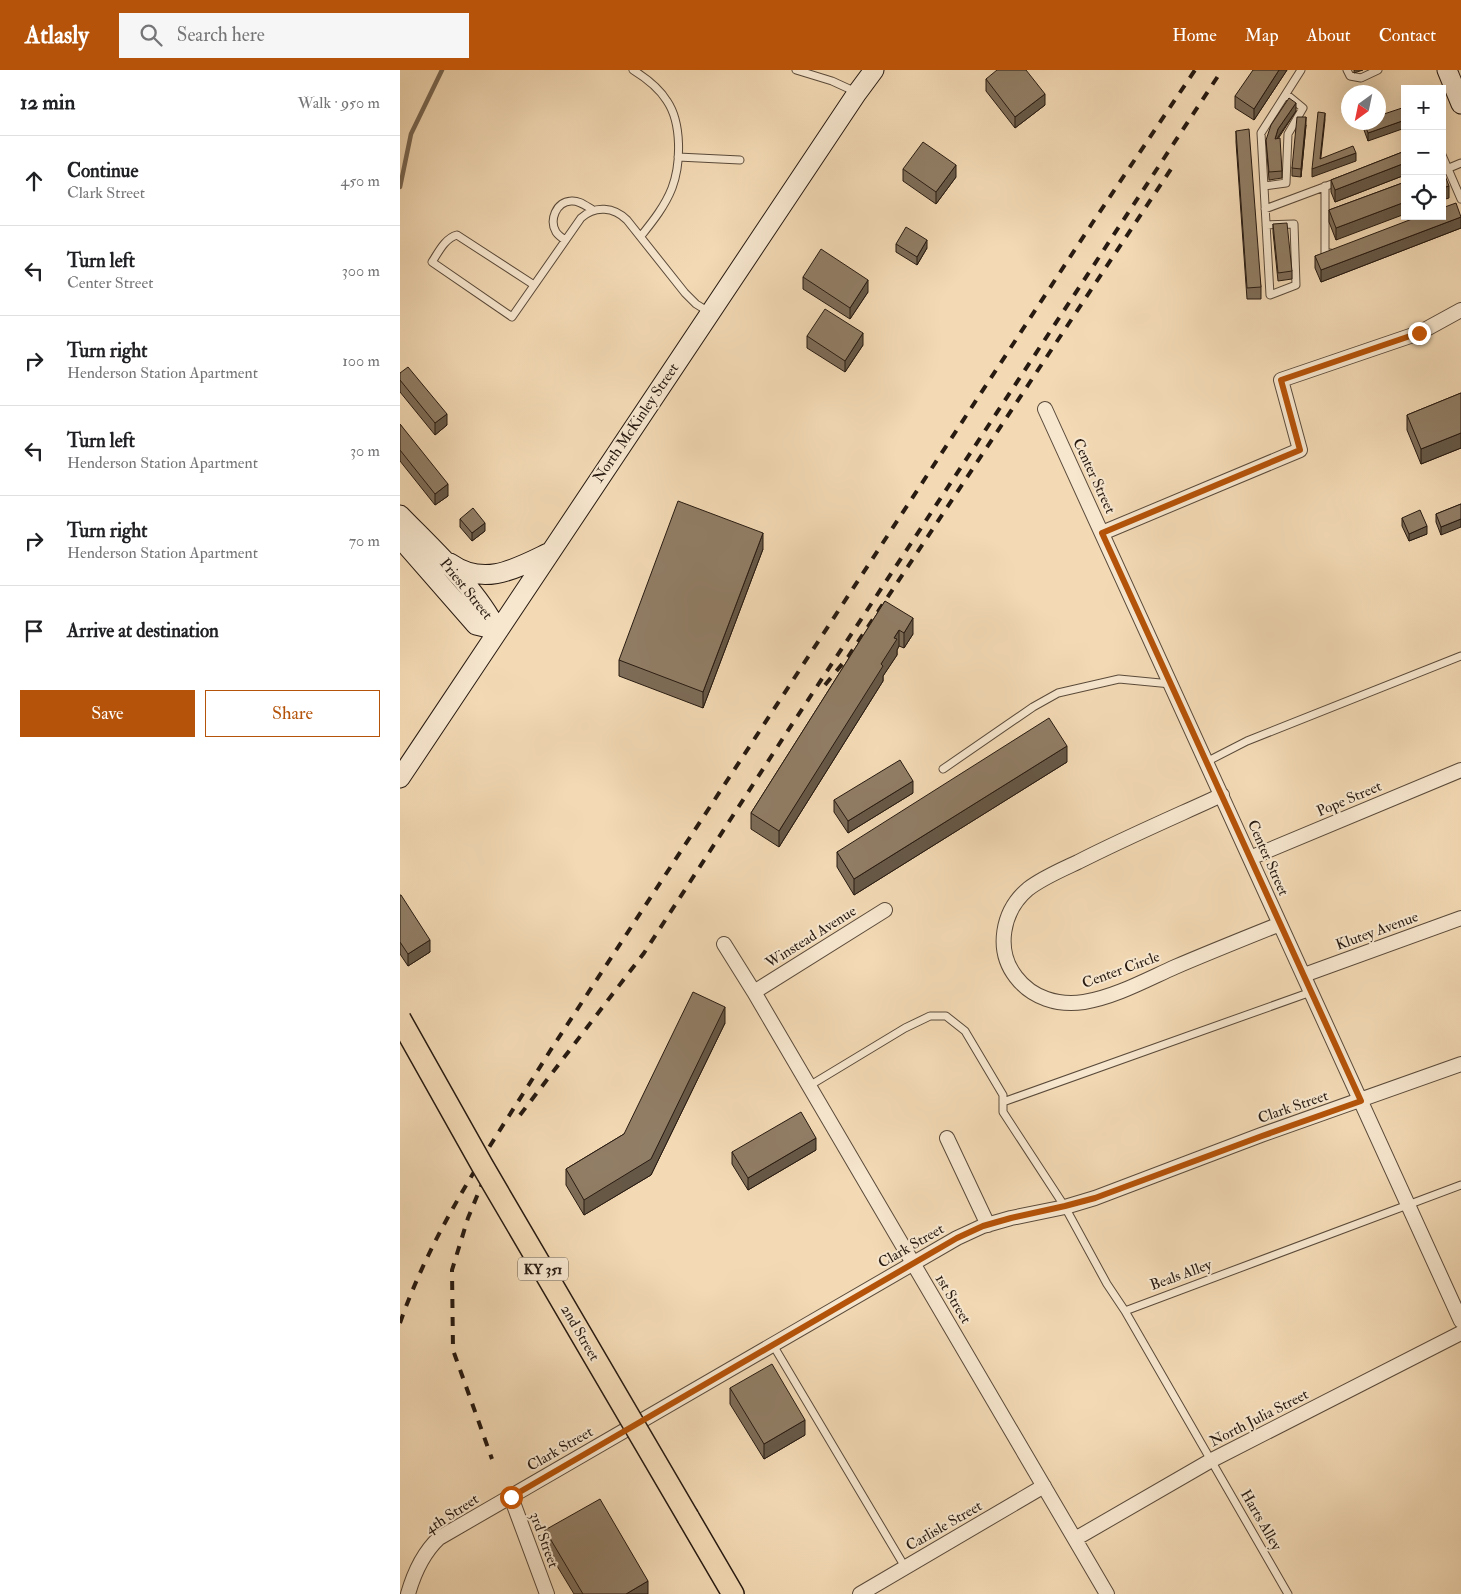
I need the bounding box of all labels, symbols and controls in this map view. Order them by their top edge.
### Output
search box [119,13,469,58]
text: Atlasly [25,20,89,51]
icon: search [137,21,165,49]
text: Search here [177,23,265,47]
text: Home [1172,24,1217,47]
text: Map [1245,24,1279,47]
text: About [1307,24,1351,47]
text: Contact [1379,24,1436,47]
north arrow [1341,85,1386,130]
map controls [1401,85,1446,220]
button: + [1401,85,1446,130]
text: 12 min [20,89,75,116]
text: Walk · 950 m [298,93,380,113]
button: − [1401,130,1446,175]
text: Continue [67,159,138,183]
icon: ahead [20,167,48,195]
text: 450 m [341,171,380,191]
button: locate [1401,175,1446,220]
text: Clark Street [67,183,145,203]
text: Turn left [67,249,135,273]
icon: left [20,257,48,285]
text: 300 m [342,261,380,281]
text: Center Street [67,273,153,293]
route end [1408,322,1431,345]
text: Turn right [67,339,147,363]
icon: right [20,347,48,375]
text: 100 m [342,351,380,371]
street label: North McKinley Street [589,359,683,486]
text: Henderson Station Apartment [67,363,258,383]
text: Turn left [67,429,135,453]
street label: Center Street [1068,435,1120,517]
icon: left [20,437,48,465]
text: 30 m [350,441,380,461]
text: Henderson Station Apartment [67,453,258,473]
text: Turn right [67,519,147,543]
icon: right [20,527,48,555]
text: 70 m [349,531,380,551]
text: Henderson Station Apartment [67,543,258,563]
street label: Priest Street [435,554,497,624]
icon: arrive [20,617,48,645]
text: Arrive at destination [67,619,219,643]
button: Save [20,690,195,737]
button: Share [205,690,380,737]
street label: Pope Street [1314,777,1385,822]
street label: Center Street [1243,817,1293,899]
street label: Winstead Avenue [761,902,860,973]
street label: Klutey Avenue [1333,907,1421,955]
street label: Center Circle [1080,947,1162,993]
street label: Clark Street [1255,1086,1331,1128]
street label: Clark Street [875,1219,947,1272]
street label: Beals Alley [1147,1255,1215,1295]
road number: KY 351 [518,1258,568,1280]
street label: 1st Street [931,1271,975,1327]
street label: 2nd Street [556,1301,604,1365]
street label: North Julia Street [1206,1385,1312,1452]
street label: Clark Street [524,1422,596,1475]
route start [500,1486,523,1509]
street label: Harts Alley [1236,1486,1286,1554]
street label: 4th Street [422,1490,483,1538]
street label: Carlisle Street [902,1496,986,1555]
street label: 3rd Street [525,1510,563,1571]

